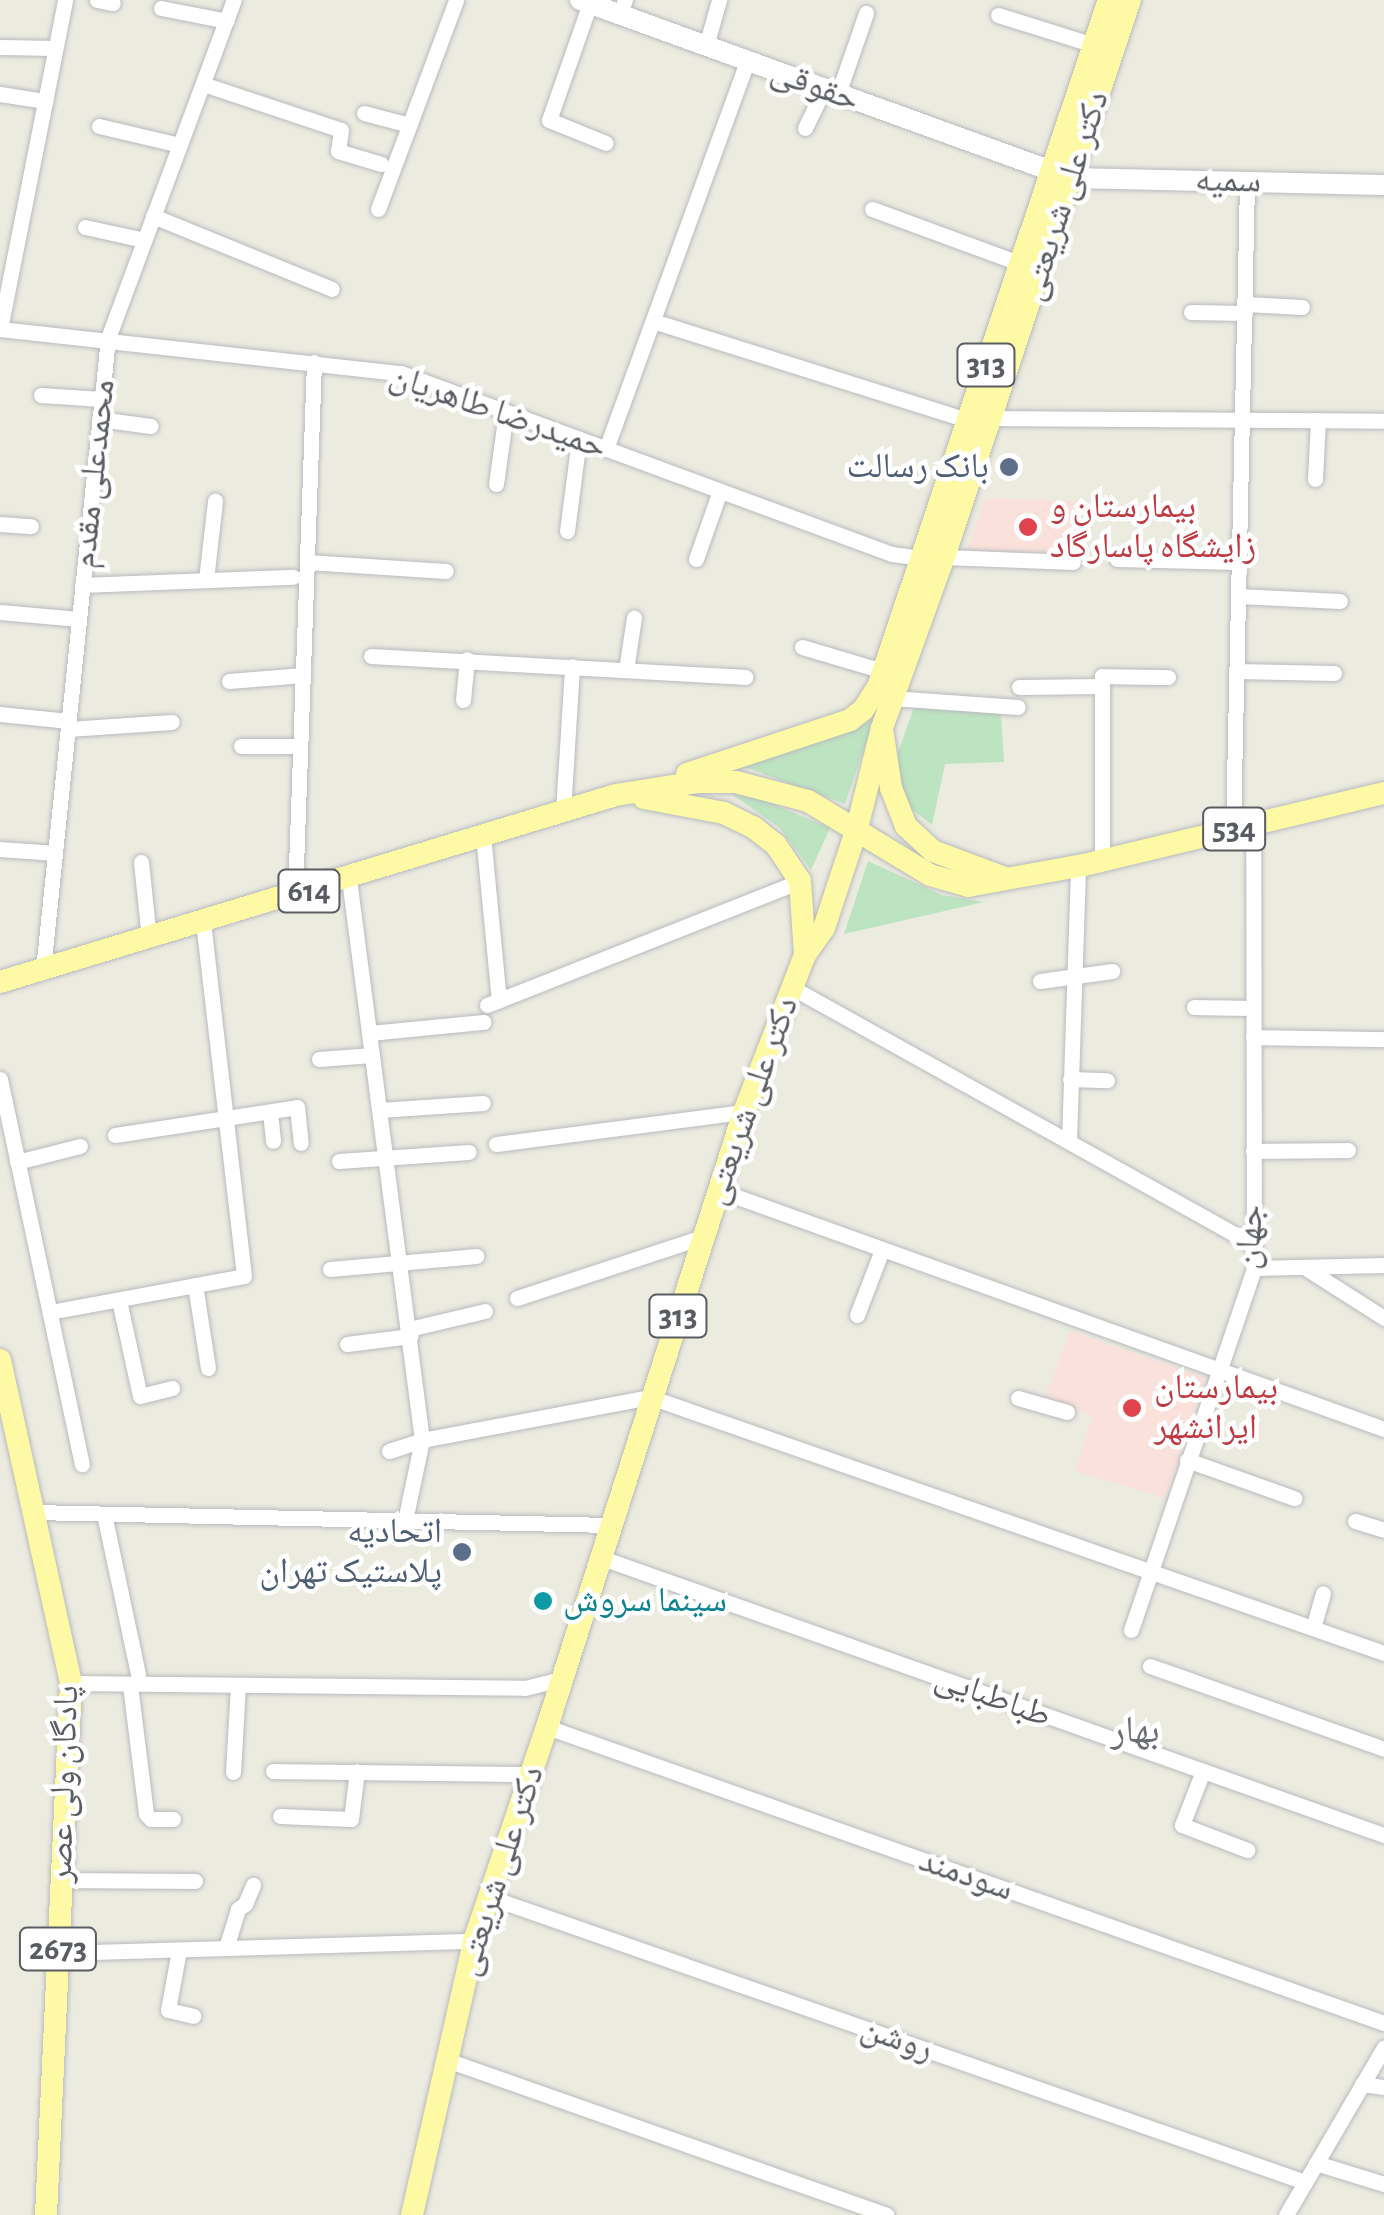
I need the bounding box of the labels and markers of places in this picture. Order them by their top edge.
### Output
place label: بانک رسالت [847,446,989,488]
marker: بانک رسالت [998,456,1020,478]
place label: بیمارستان و زایشگاه پاسارگاد [1050,486,1256,568]
marker: بیمارستان و زایشگاه پاسارگاد [1015,514,1041,540]
place label: بیمارستان ایرانشهر [1154,1367,1278,1449]
marker: بیمارستان ایرانشهر [1119,1395,1145,1421]
place label: اتحادیه پلاستیک تهران [259,1511,442,1593]
marker: اتحادیه پلاستیک تهران [451,1541,473,1563]
place label: سینما سروش [563,1580,727,1622]
marker: سینما سروش [532,1590,554,1612]

